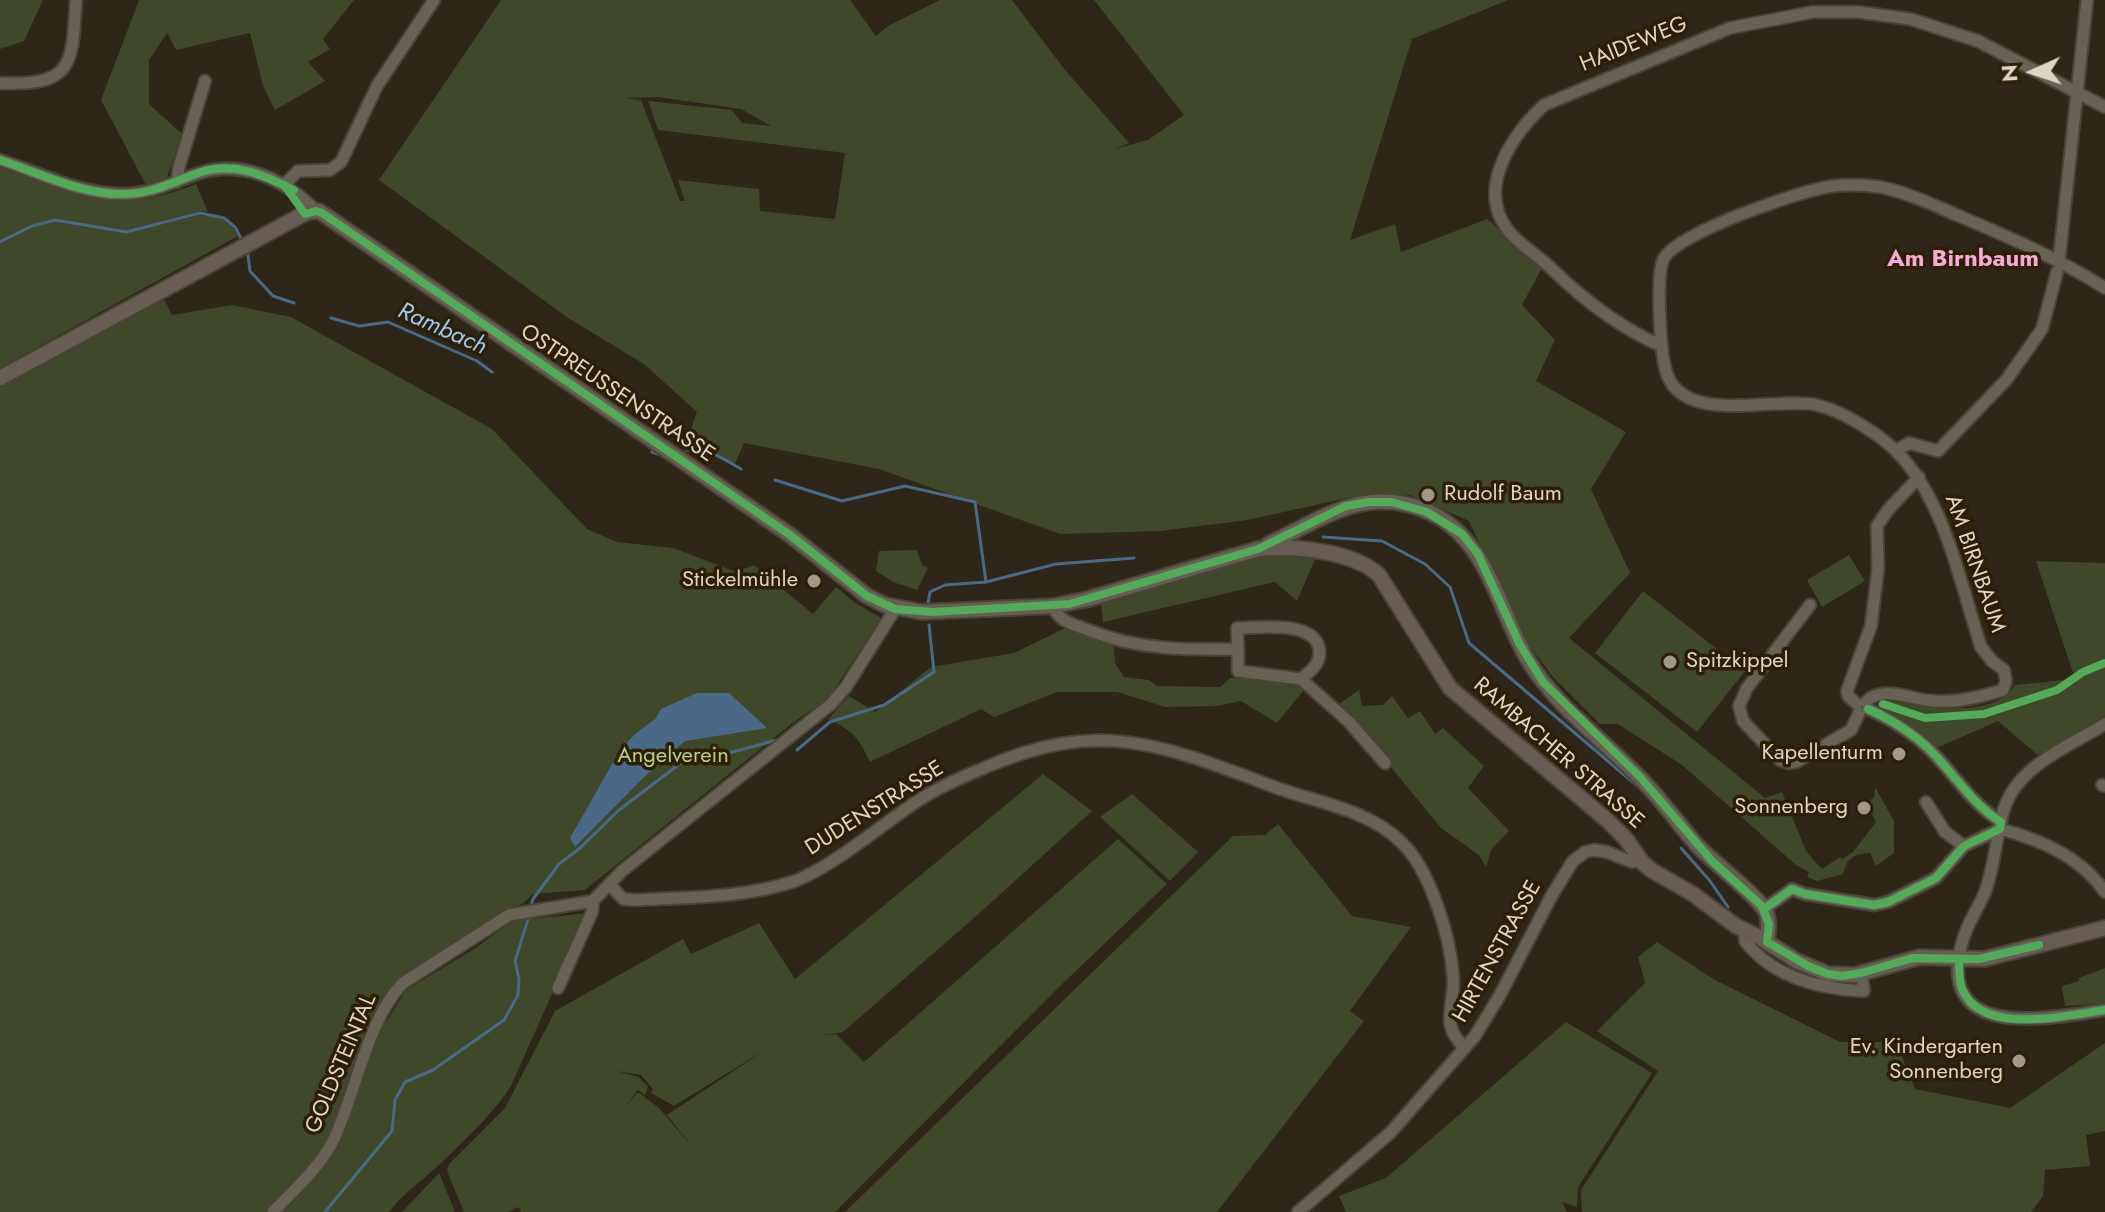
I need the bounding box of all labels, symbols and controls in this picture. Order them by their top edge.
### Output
street label: HAIDEWEG [1576,11,1692,79]
north arrow [1993,32,2073,112]
text: N [1993,64,2025,83]
district label: Am Birnbaum [1887,246,2039,274]
water label: Rambach [393,298,491,362]
street label: OSTPREUSSENSTRASSE [515,319,719,469]
place label: Rudolf Baum [1444,482,1562,508]
marker: Rudolf Baum [1419,486,1437,504]
street label: AM BIRNBAUM [1938,492,2010,636]
place label: Stickelmühle [682,568,798,594]
marker: Stickelmühle [805,572,823,590]
place label: Spitzkippel [1686,649,1789,675]
marker: Spitzkippel [1661,653,1679,671]
street label: RAMBACHER STRASSE [1467,673,1649,835]
place label: Kapellenturm [1762,741,1883,767]
park label: Angelverein [617,744,729,770]
marker: Kapellenturm [1890,745,1908,763]
street label: DUDENSTRASSE [801,756,949,862]
place label: Sonnenberg [1734,795,1848,821]
marker: Sonnenberg [1855,799,1873,817]
street label: HIRTENSTRASSE [1448,876,1548,1028]
street label: GOLDSTEINTAL [301,990,383,1138]
place label: Ev. Kindergarten Sonnenberg [1850,1035,2003,1086]
marker: Ev. Kindergarten Sonnenberg [2010,1052,2028,1070]

